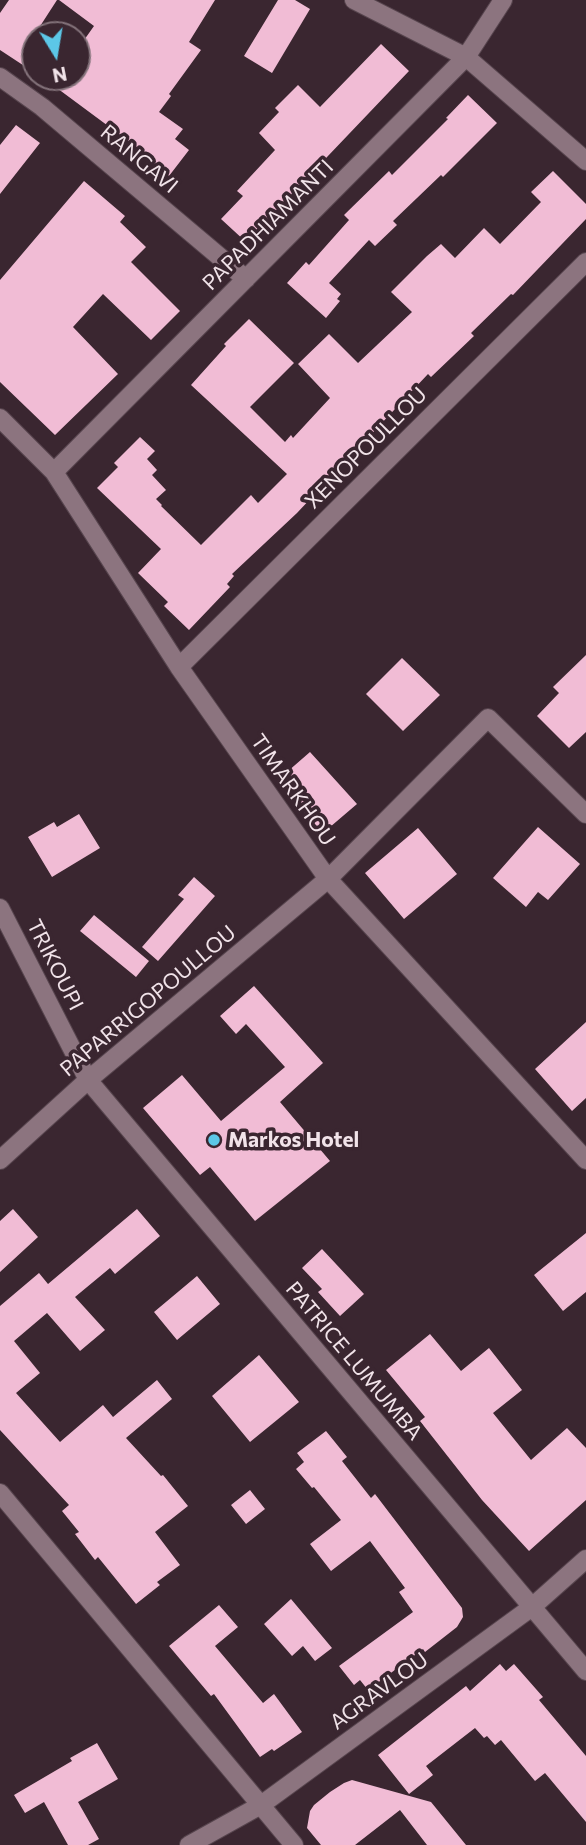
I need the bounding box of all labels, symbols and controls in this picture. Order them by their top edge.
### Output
north arrow [21,21,91,91]
text: N [51,62,69,88]
street label: RANGAVI [95,119,183,199]
street label: PAPADHIAMANTI [197,154,339,296]
street label: XENOPOULLOU [300,382,432,514]
street label: TIMARKHOU [245,729,341,851]
street label: TRIKOUPI [21,915,89,1015]
street label: PAPARRIGOPOULLOU [55,920,241,1082]
place label: Markos Hotel [228,1127,359,1153]
marker: Markos Hotel [206,1132,222,1148]
street label: PATRICE LUMUMBA [280,1277,428,1445]
street label: AGRAVLOU [325,1647,433,1735]

